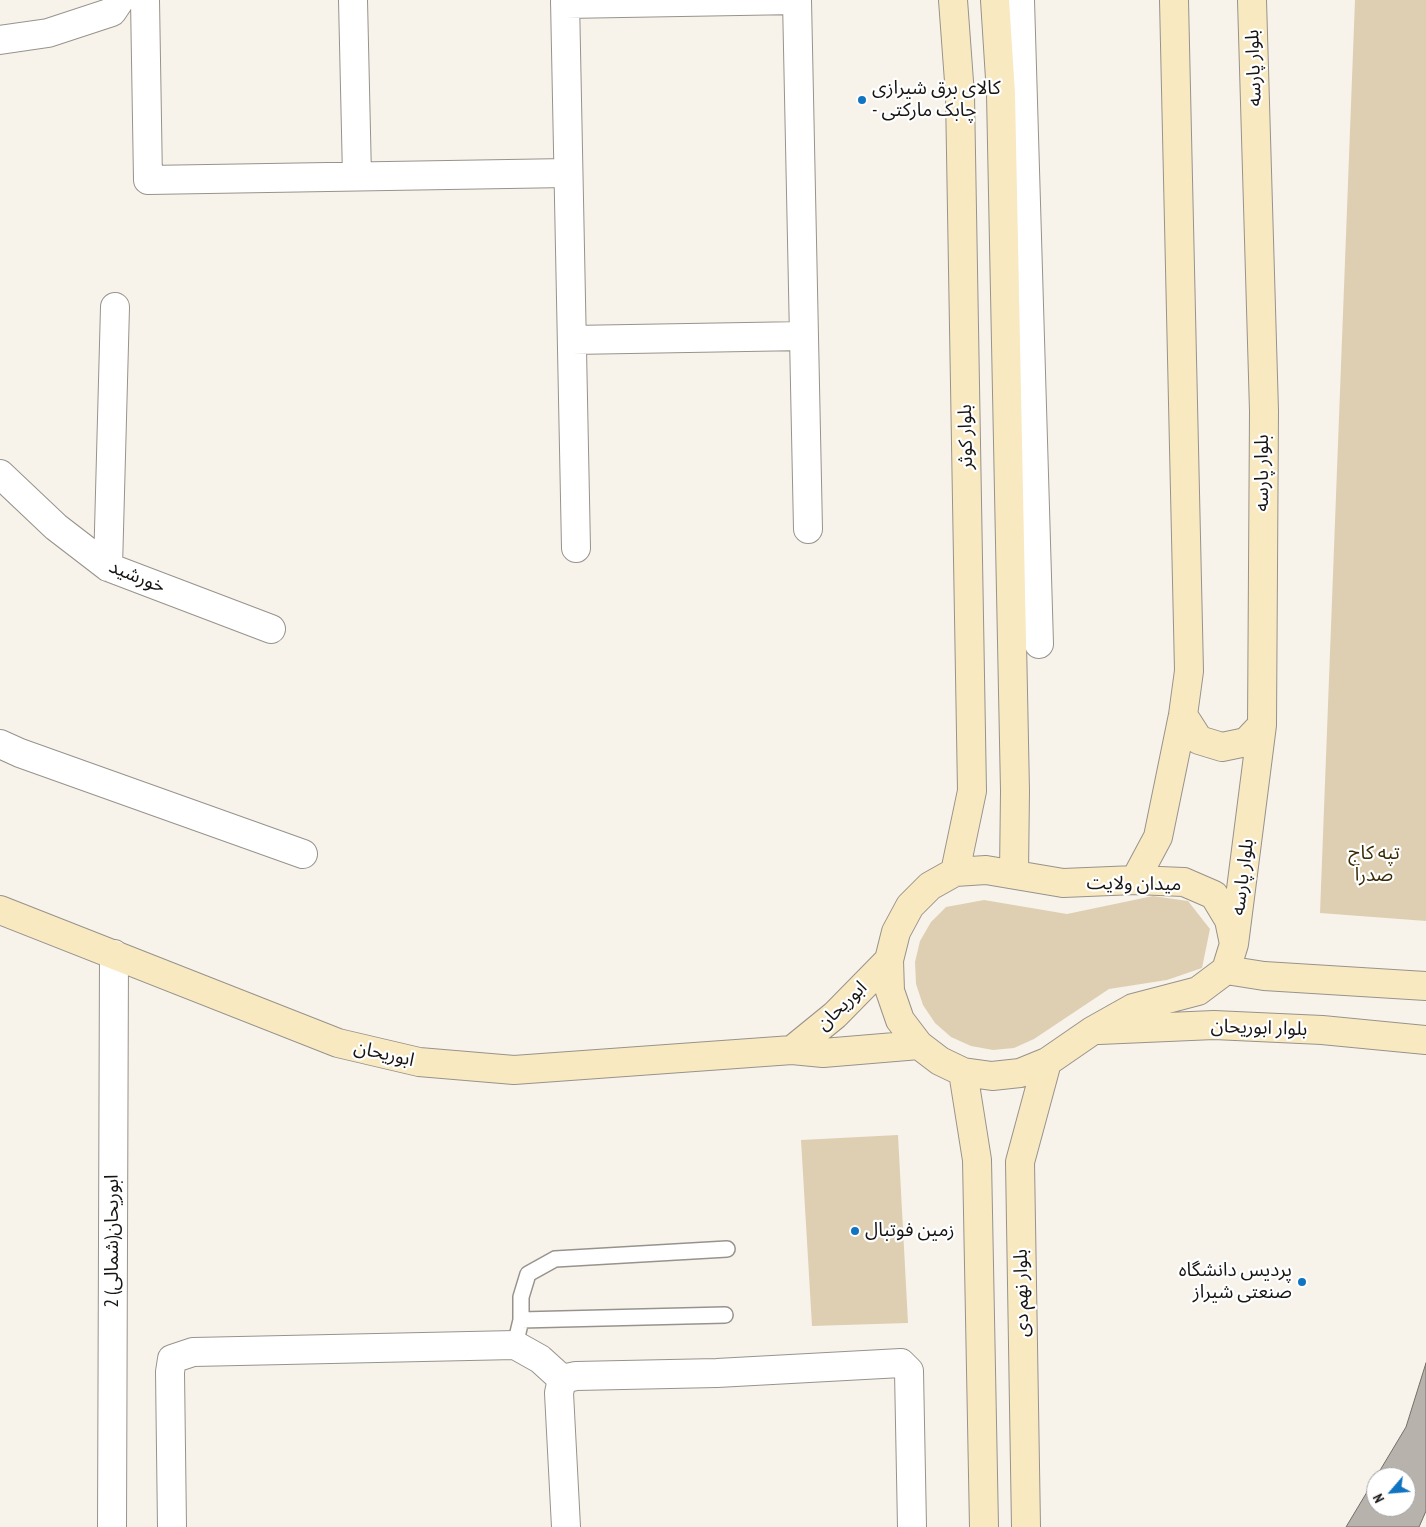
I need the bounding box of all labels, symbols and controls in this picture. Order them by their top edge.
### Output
street label: بلوار پارسه [1241,29,1267,107]
place label: کالای برق شیرازی - چابک مارکتی [872,78,1001,122]
marker: کالای برق شیرازی - چابک مارکتی [856,94,868,106]
street label: بلوار کوثر [954,404,978,470]
street label: بلوار پارسه [1252,434,1274,512]
street label: خورشید [106,555,168,599]
street label: بلوار پارسه [1227,837,1259,917]
park label: تپه کاج صدرا [1348,843,1400,887]
street label: میدان ولایت [1086,872,1182,896]
street label: ابوریحان [812,976,872,1036]
street label: بلوار ابوریحان [1210,1015,1308,1041]
street label: ابوریحان [352,1036,416,1072]
street label: ابوریحان(شمالی) 2 [102,1174,124,1308]
place label: زمین فوتبال [865,1220,955,1242]
marker: زمین فوتبال [849,1225,861,1237]
street label: بلوار نهم دی [1010,1249,1034,1337]
place label: پردیس دانشگاه صنعتی شیراز [1179,1260,1292,1304]
marker: پردیس دانشگاه صنعتی شیراز [1296,1276,1308,1288]
north arrow [1366,1467,1416,1517]
text: N [1369,1491,1388,1506]

